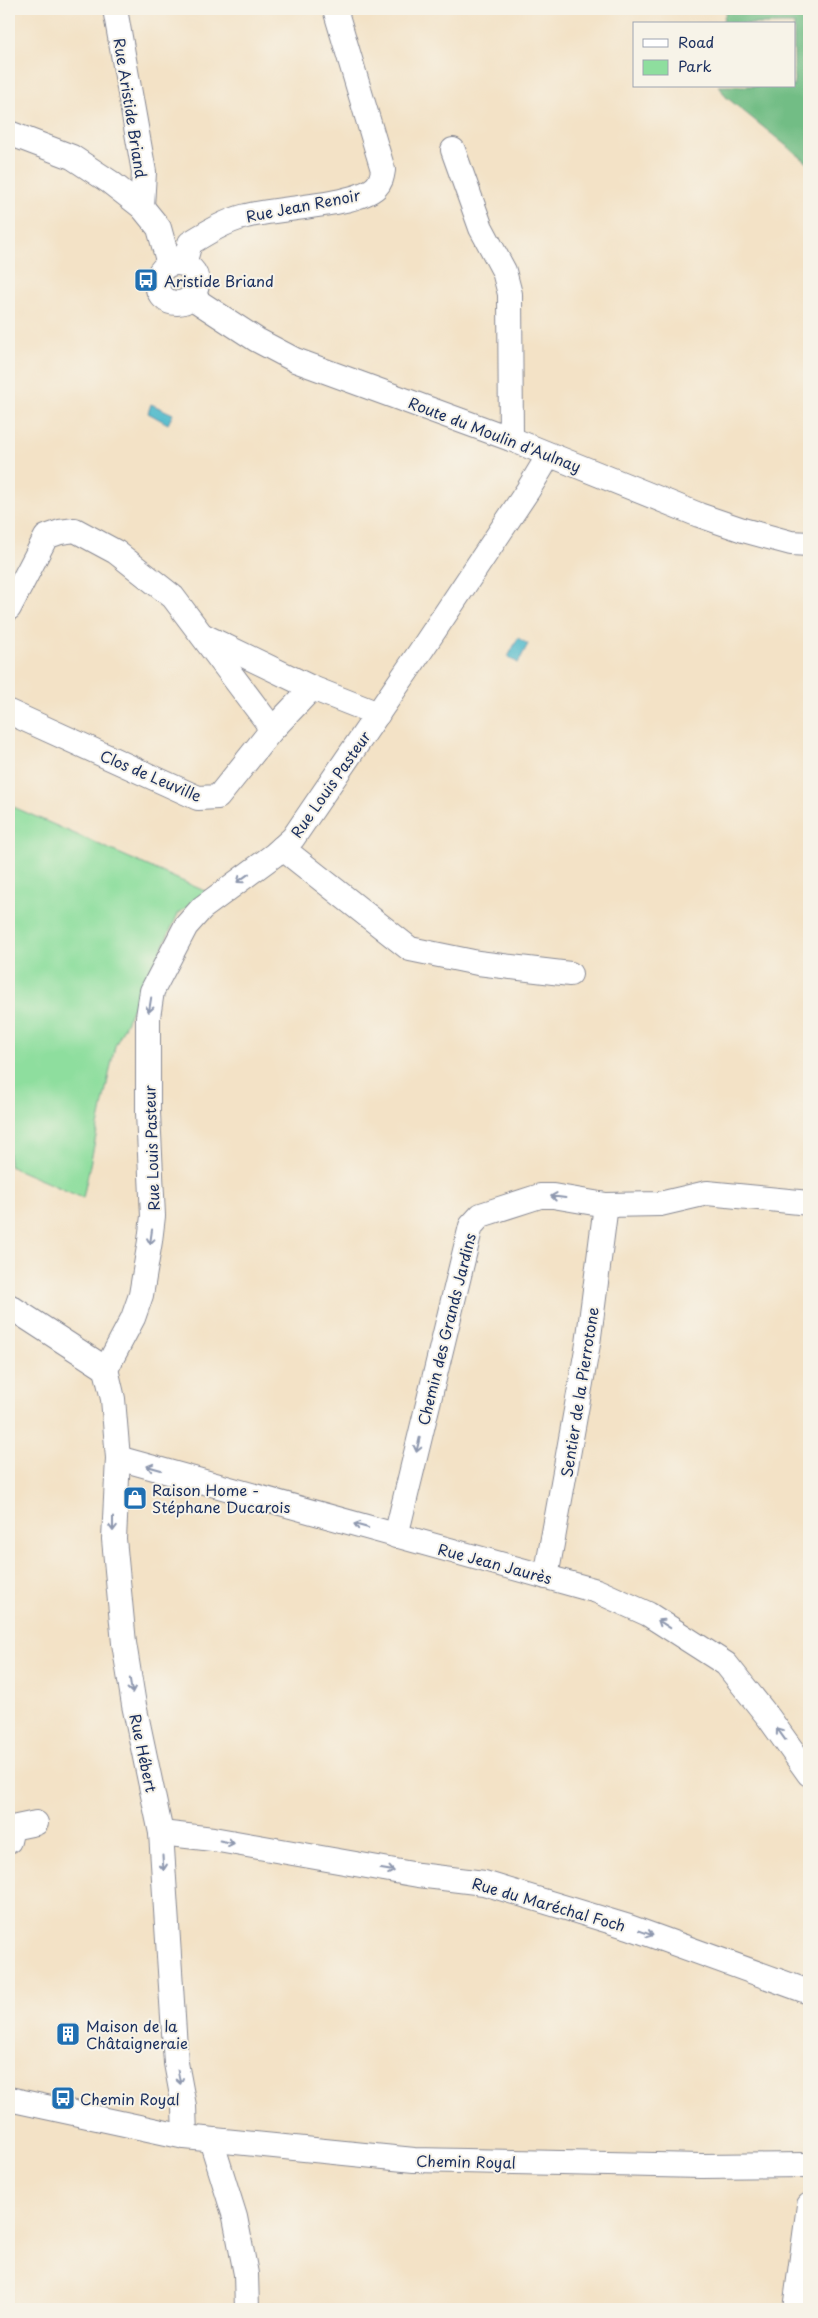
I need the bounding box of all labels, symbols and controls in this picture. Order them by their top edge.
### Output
legend [633,22,796,88]
text: Road [678,30,714,53]
street label: Rue Aristide Briand [109,36,153,180]
text: Park [678,54,712,77]
street label: Rue Jean Renoir [244,183,362,227]
bus stop icon: Aristide Briand [133,267,159,293]
place label: Aristide Briand [164,269,274,292]
street label: Route du Moulin d'Aulnay [405,390,585,478]
street label: Rue Louis Pasteur [285,726,376,842]
street label: Clos de Leuville [97,743,205,807]
one-way arrow [236,873,250,883]
one-way arrow [145,997,155,1013]
street label: Rue Louis Pasteur [137,1084,165,1211]
one-way arrow [550,1192,566,1202]
one-way arrow [146,1229,156,1245]
street label: Chemin des Grands Jardins [411,1230,481,1428]
street label: Sentier de la Pierrotone [554,1305,604,1479]
one-way arrow [413,1437,422,1453]
one-way arrow [146,1463,162,1473]
place label: Raison Home - Stéphane Ducarois [152,1478,291,1518]
shop icon: Raison Home - Stéphane Ducarois [122,1485,148,1511]
one-way arrow [109,1516,118,1532]
one-way arrow [353,1521,369,1531]
street label: Rue Jean Jaurès [436,1537,555,1589]
one-way arrow [657,1619,671,1630]
one-way arrow [127,1677,137,1693]
street label: Rue Hébert [124,1712,164,1794]
one-way arrow [776,1727,786,1741]
one-way arrow [219,1837,235,1847]
one-way arrow [159,1854,168,1870]
one-way arrow [379,1865,395,1875]
street label: Rue du Maréchal Foch [470,1871,628,1937]
one-way arrow [638,1929,653,1938]
place label: Maison de la Châtaigneraie [86,2014,188,2054]
building icon: Maison de la Châtaigneraie [55,2021,81,2047]
one-way arrow [174,2068,184,2084]
bus stop icon: Chemin Royal [50,2085,76,2111]
place label: Chemin Royal [80,2087,180,2110]
street label: Chemin Royal [416,2149,516,2173]

